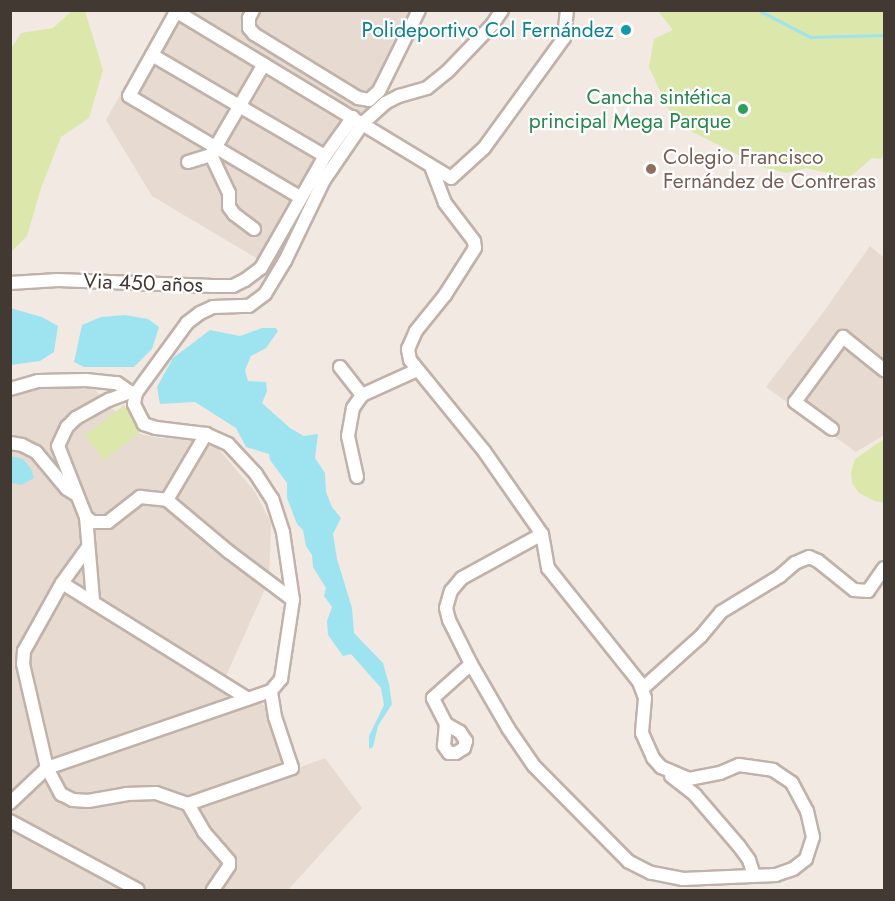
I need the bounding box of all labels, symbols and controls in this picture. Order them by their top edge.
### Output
place label: Polideportivo Col Fernández [362,17,614,43]
marker: Polideportivo Col Fernández [619,23,633,37]
place label: Cancha sintética principal Mega Parque [529,84,731,134]
marker: Cancha sintética principal Mega Parque [736,102,750,116]
place label: Colegio Francisco Fernández de Contreras [663,144,876,194]
marker: Colegio Francisco Fernández de Contreras [644,162,658,176]
street label: Via 450 años [83,268,203,298]

